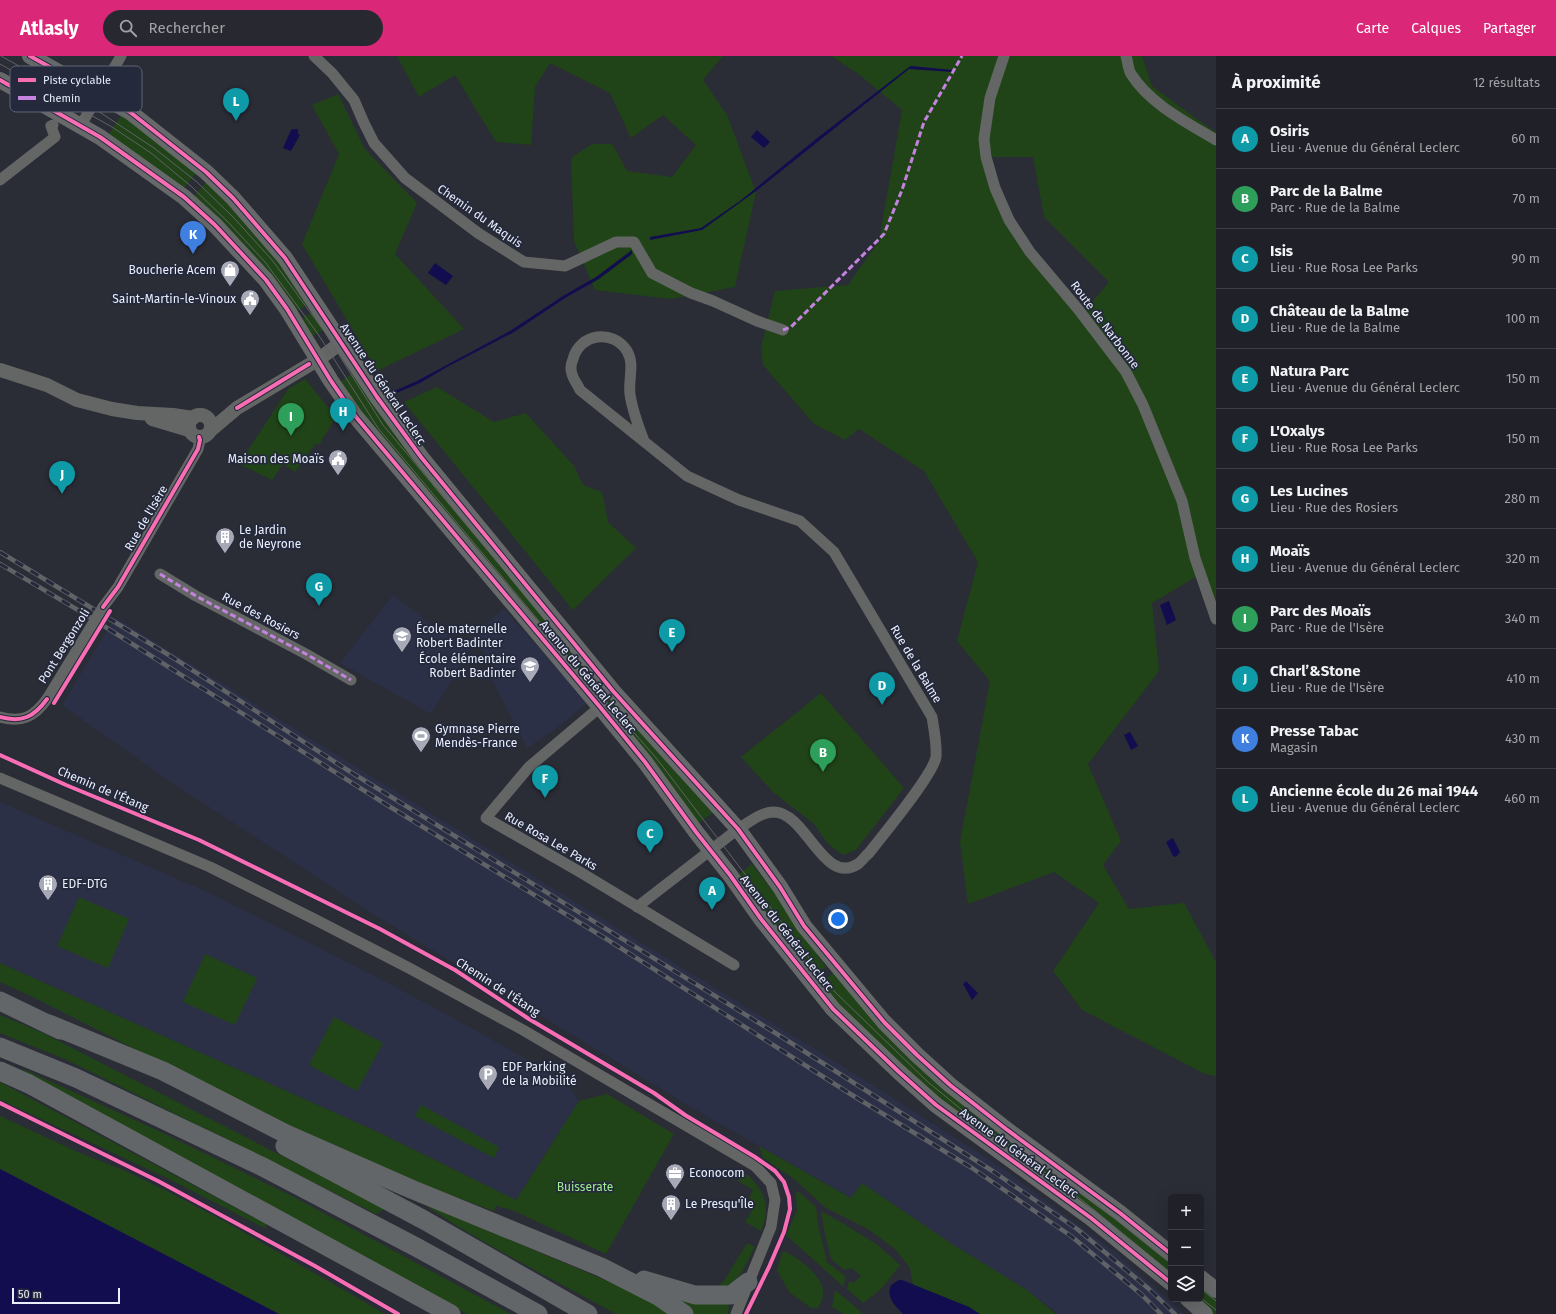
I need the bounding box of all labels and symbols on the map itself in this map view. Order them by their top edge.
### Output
legend [10,66,142,112]
text: Piste cyclable [43,74,111,87]
pin: L [223,88,249,121]
text: Chemin [43,92,80,105]
street label: Chemin du Maquis [435,181,525,251]
pin: K [180,221,206,254]
shop icon: Boucherie Acem [219,259,241,287]
place label: Boucherie Acem [128,263,216,277]
street label: Route de Narbonne [1068,278,1142,372]
public building icon: Saint-Martin-le-Vinoux [239,288,261,316]
place label: Saint-Martin-le-Vinoux [112,292,236,306]
street label: Avenue du Général Leclerc [337,321,429,448]
pin: H [330,398,356,431]
pin: I [278,403,304,436]
public building icon: Maison des Moaïs [327,448,349,476]
place label: Maison des Moaïs [228,452,324,466]
pin: J [49,461,75,494]
street label: Rue de l'Isère [122,483,170,553]
place label: Le Jardin de Neyrone [239,523,301,551]
building icon: Le Jardin de Neyrone [214,526,236,554]
pin: G [306,573,332,606]
street label: Rue des Rosiers [220,590,303,643]
street label: Pont Bergonzoli [35,606,93,686]
street label: Avenue du Général Leclerc [537,618,640,737]
pin: E [659,619,685,652]
place label: École maternelle Robert Badinter [416,621,507,650]
street label: Rue de la Balme [887,623,945,705]
school or university icon: École maternelle Robert Badinter [391,625,413,653]
place label: École élémentaire Robert Badinter [419,651,516,680]
school or university icon: École élémentaire Robert Badinter [519,655,541,683]
pin: D [869,672,895,705]
place label: Gymnase Pierre Mendès-France [435,722,520,750]
sports icon: Gymnase Pierre Mendès-France [410,725,432,753]
pin: B [810,739,836,772]
street label: Chemin de l'Étang [56,763,152,815]
pin: F [532,765,558,798]
street label: Rue Rosa Lee Parks [502,809,600,873]
pin: C [637,820,663,853]
street label: Avenue du Général Leclerc [737,872,837,994]
building icon: EDF-DTG [37,873,59,901]
place label: EDF-DTG [62,877,107,891]
pin: A [699,877,725,910]
your location [828,909,848,929]
street label: Chemin de l'Étang [453,954,544,1020]
place label: EDF Parking de la Mobilité [502,1060,577,1088]
parking icon: EDF Parking de la Mobilité [477,1063,499,1091]
street label: Avenue du Général Leclerc [957,1105,1081,1201]
office icon: Econocom [664,1162,686,1190]
place label: Econocom [689,1166,745,1180]
park label: Buisserate [557,1180,613,1194]
building icon: Le Presqu'Île [660,1193,682,1221]
place label: Le Presqu'Île [685,1196,754,1211]
scale bar [12,1286,120,1305]

